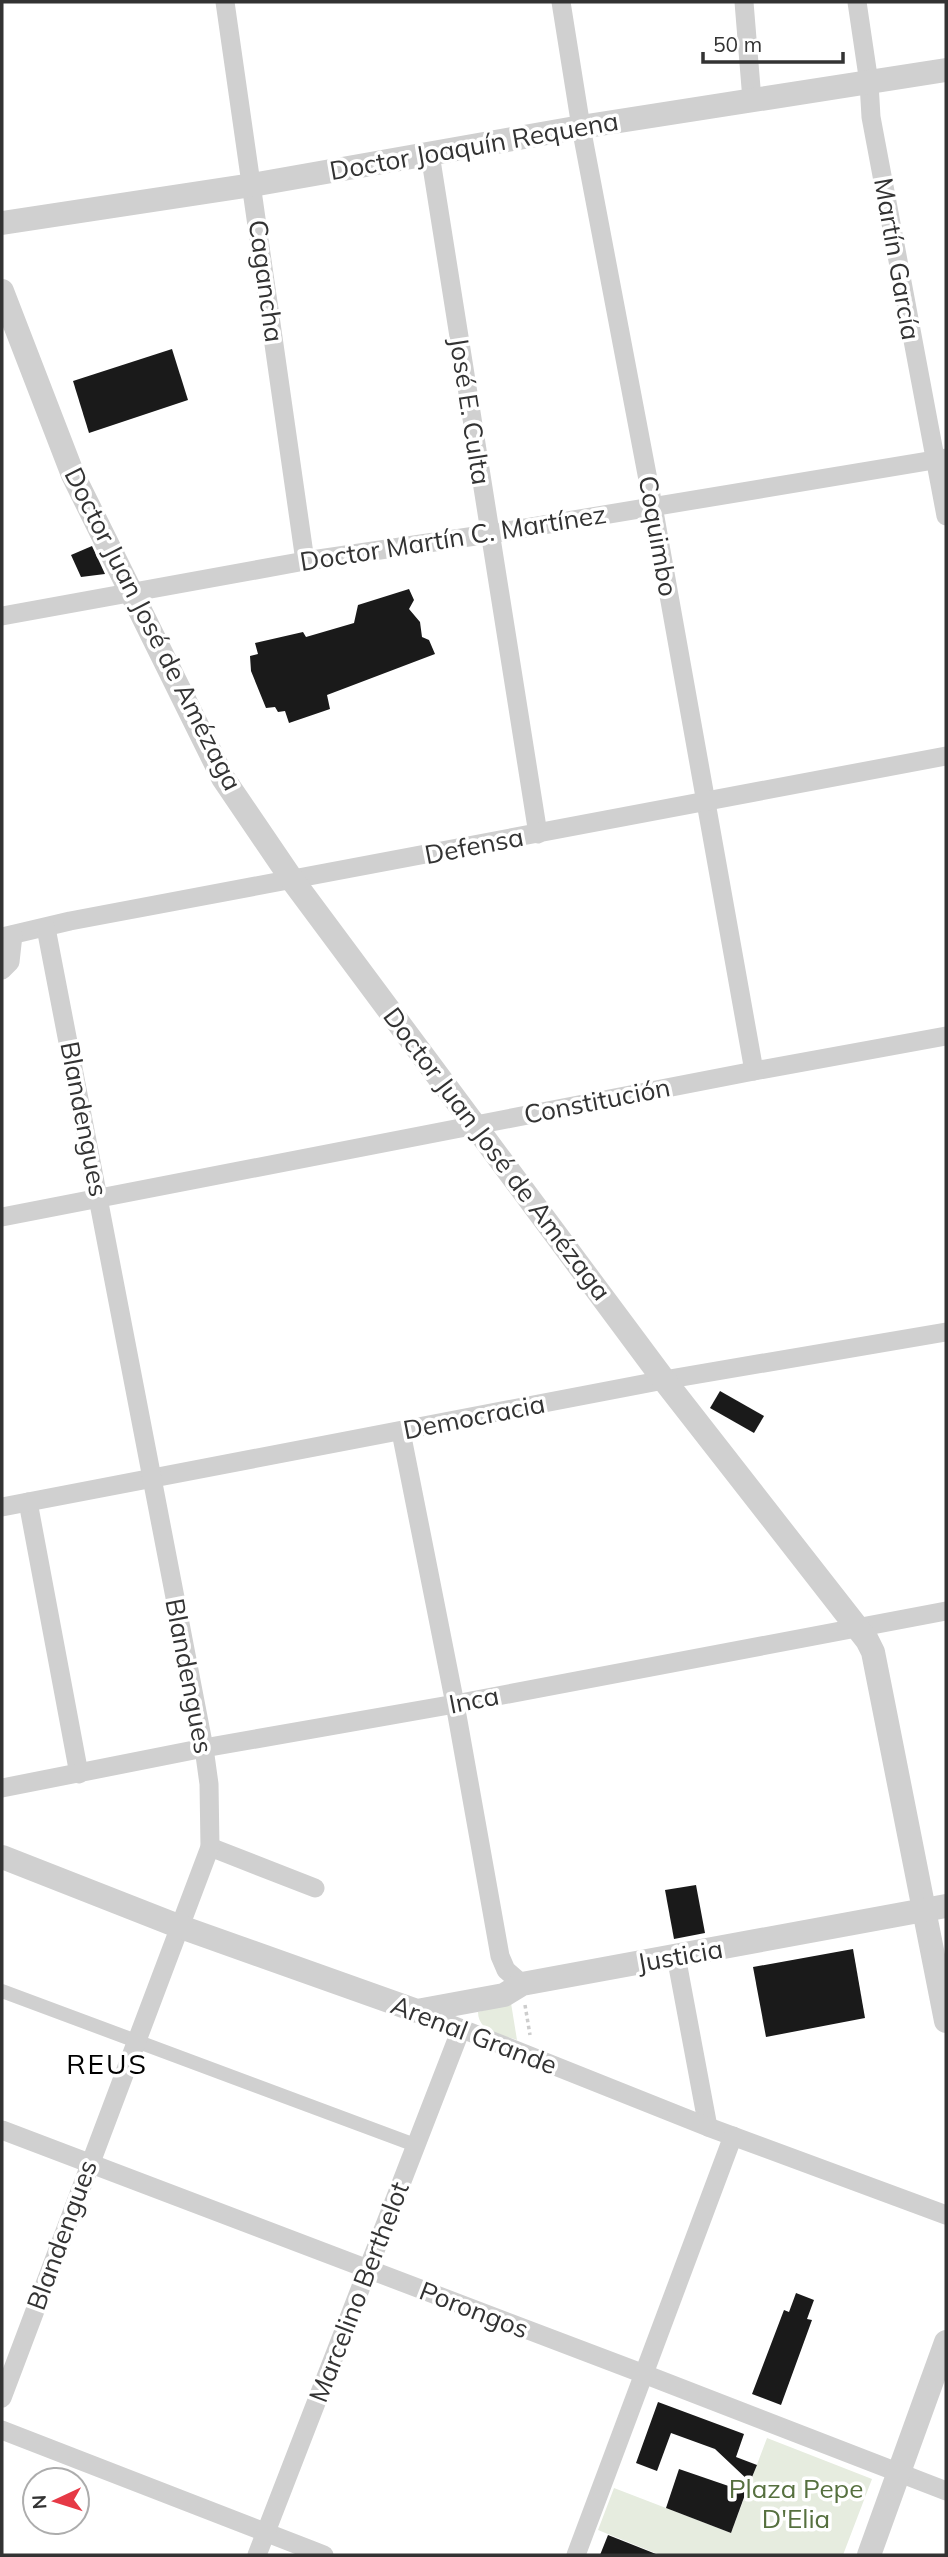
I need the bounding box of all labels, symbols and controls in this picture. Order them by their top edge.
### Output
scale bar [703,21,843,65]
text: 50 m [713,31,762,57]
street label: Doctor Joaquín Requena [327,104,621,187]
street label: Martín García [867,175,928,342]
street label: Cagancha [242,218,291,344]
street label: José E. Culta [443,335,498,487]
street label: Doctor Juan José de Amézaga [57,462,250,796]
street label: Coquimbo [632,473,685,599]
street label: Doctor Martín C. Martínez [298,497,608,578]
street label: Defensa [422,820,526,871]
street label: Doctor Juan José de Amézaga [376,1001,618,1307]
street label: Blandengues [53,1038,116,1199]
street label: Constitución [521,1070,673,1131]
street label: Democracia [400,1387,548,1446]
street label: Blandengues [158,1595,221,1756]
street label: Inca [446,1679,502,1721]
street label: Justicia [635,1932,725,1979]
street label: Arenal Grande [386,1988,562,2081]
district label: REUS [66,2046,148,2081]
street label: Blandengues [19,2155,104,2314]
street label: Marcelino Berthelot [301,2177,416,2407]
street label: Porongos [415,2274,533,2345]
north arrow [21,2466,91,2536]
park label: Plaza Pepe D'Elia [729,2472,863,2535]
text: N [27,2494,52,2510]

